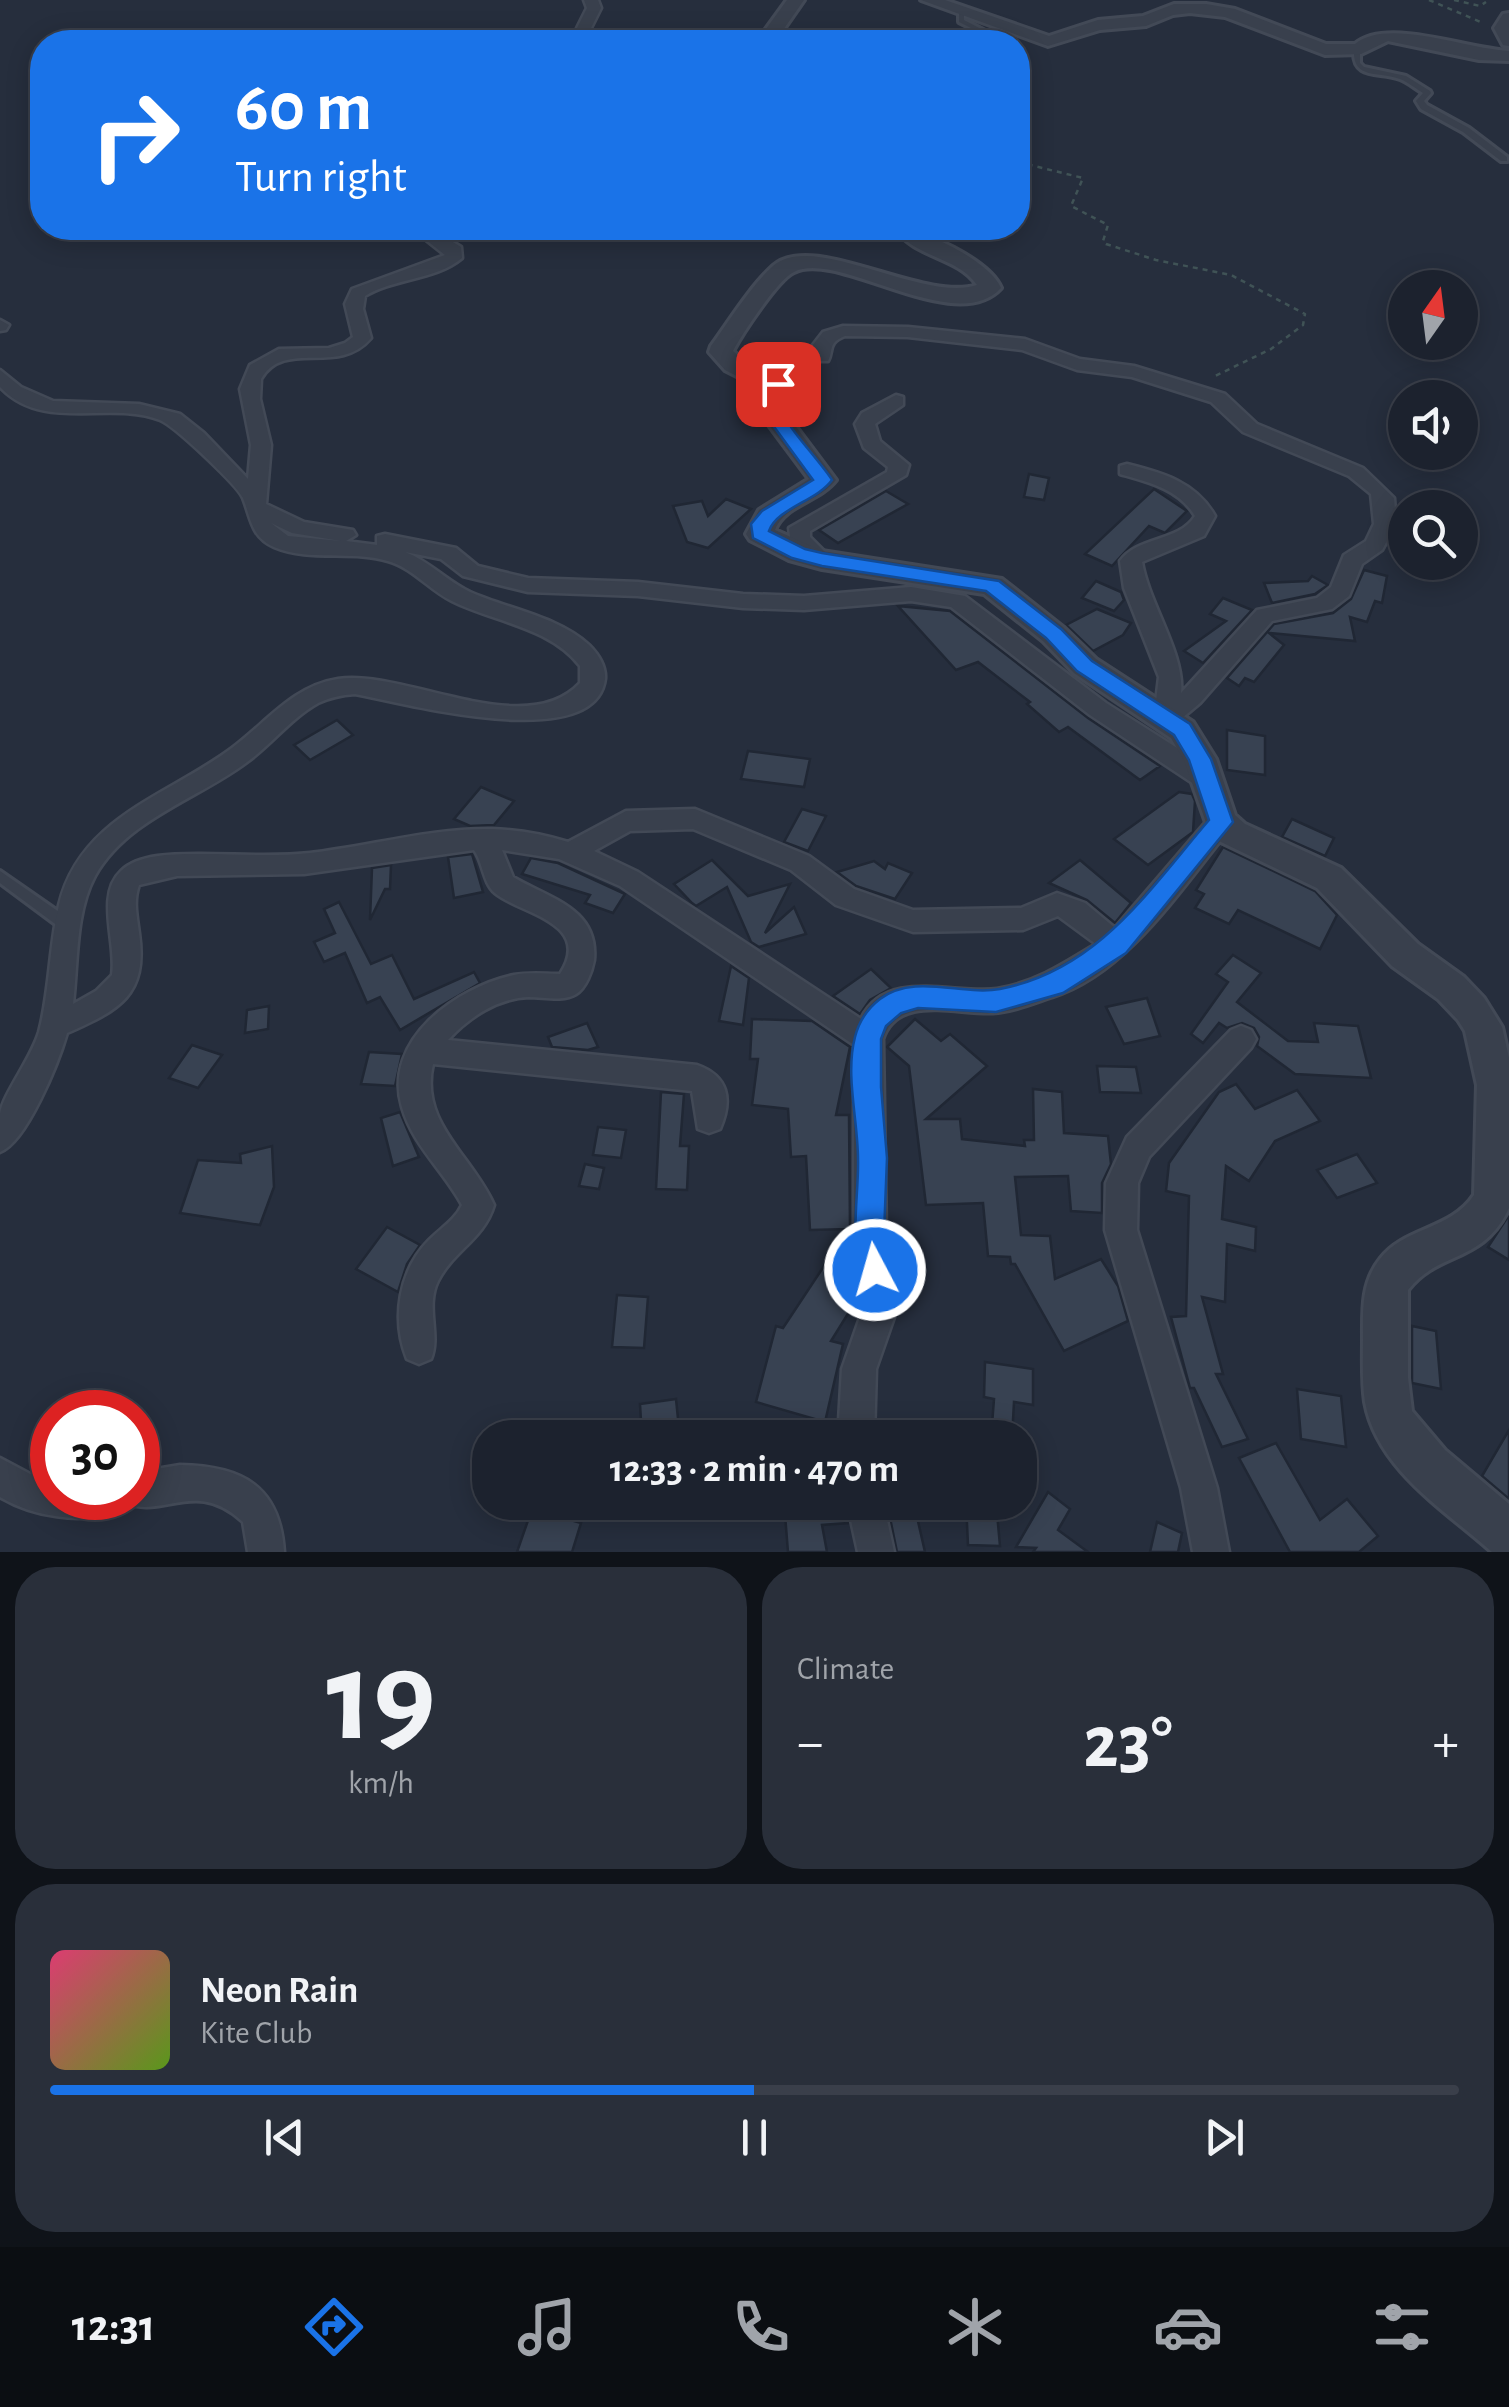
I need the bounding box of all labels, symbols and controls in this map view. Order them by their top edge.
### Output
icon: right [70,70,200,200]
text: 60 m [235,73,372,143]
text: Turn right [235,155,407,200]
north arrow [1388,270,1478,360]
map controls [1388,270,1478,580]
pin [736,342,821,427]
icon: arrive [751,357,806,412]
button: sound [1388,380,1478,470]
button: search [1388,490,1478,580]
position arrow [823,1218,927,1322]
speed limit sign: 30 [30,1390,160,1520]
text: 12:33 · 2 min · 470 m [610,1451,899,1489]
text: 19 [326,1634,436,1764]
text: Climate [797,1653,894,1685]
text: 23° [1083,1706,1173,1781]
text: − [797,1716,823,1771]
text: + [1433,1716,1459,1771]
text: km/h [348,1767,414,1799]
text: Neon Rain [200,1972,358,2010]
text: Kite Club [200,2017,312,2049]
icon: previous [257,2110,312,2165]
icon: pause [727,2110,782,2165]
icon: next [1197,2110,1252,2165]
icon: directions [299,2292,369,2362]
icon: music [512,2292,582,2362]
icon: phone [726,2292,796,2362]
icon: climate [940,2292,1010,2362]
icon: car [1153,2292,1223,2362]
icon: filters [1367,2292,1437,2362]
text: 12:31 [72,2304,155,2349]

